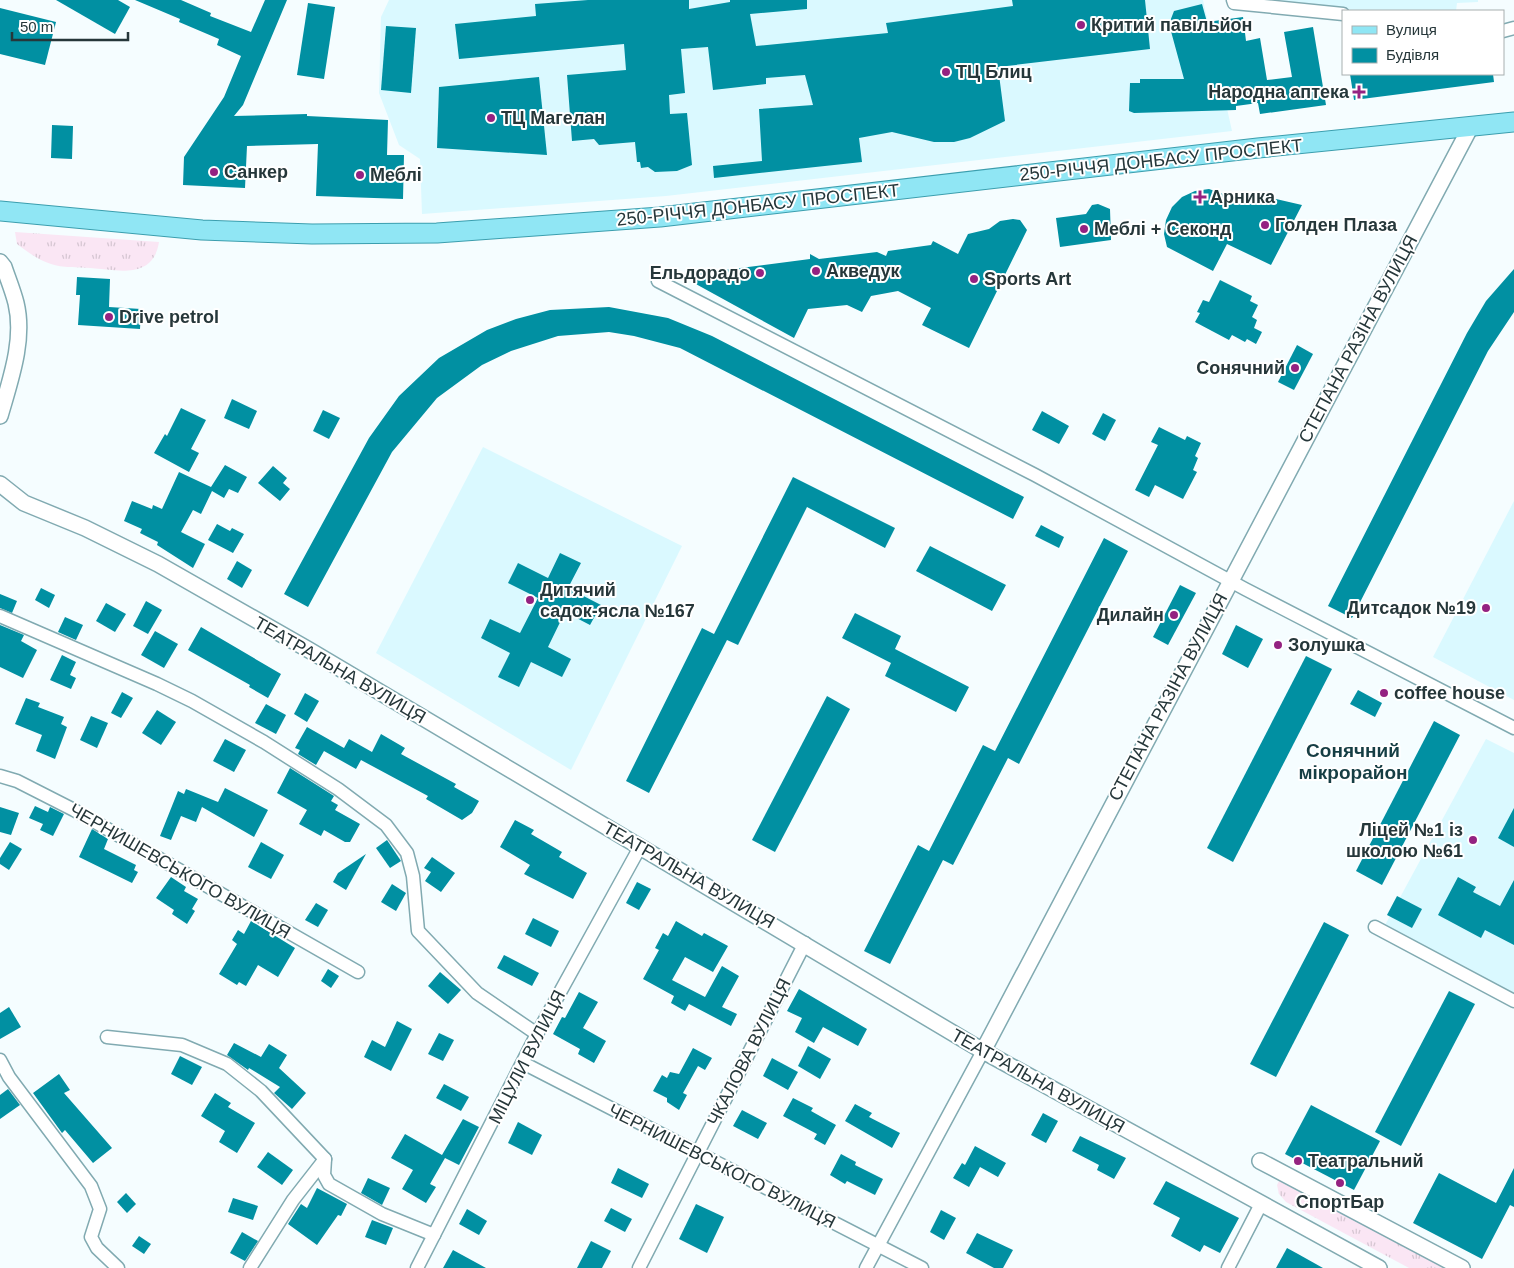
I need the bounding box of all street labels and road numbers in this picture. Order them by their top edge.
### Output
street label: 250-РІЧЧЯ ДОНБАСУ ПРОСПЕКТ [1019,135,1303,185]
street label: 250-РІЧЧЯ ДОНБАСУ ПРОСПЕКТ [616,180,900,230]
street label: СТЕПАНА РАЗІНА ВУЛИЦЯ [1295,232,1421,446]
street label: СТЕПАНА РАЗІНА ВУЛИЦЯ [1105,590,1231,804]
street label: ТЕАТРАЛЬНА ВУЛИЦЯ [251,613,429,727]
street label: ЧЕРНИШЕВСЬКОГО ВУЛИЦЯ [66,799,294,943]
street label: ТЕАТРАЛЬНА ВУЛИЦЯ [600,818,778,932]
street label: ЧКАЛОВА ВУЛИЦЯ [703,975,795,1129]
street label: МІЦУЛИ ВУЛИЦЯ [485,987,569,1127]
street label: ТЕАТРАЛЬНА ВУЛИЦЯ [948,1025,1128,1137]
street label: ЧЕРНИШЕВСЬКОГО ВУЛИЦЯ [605,1100,839,1232]

